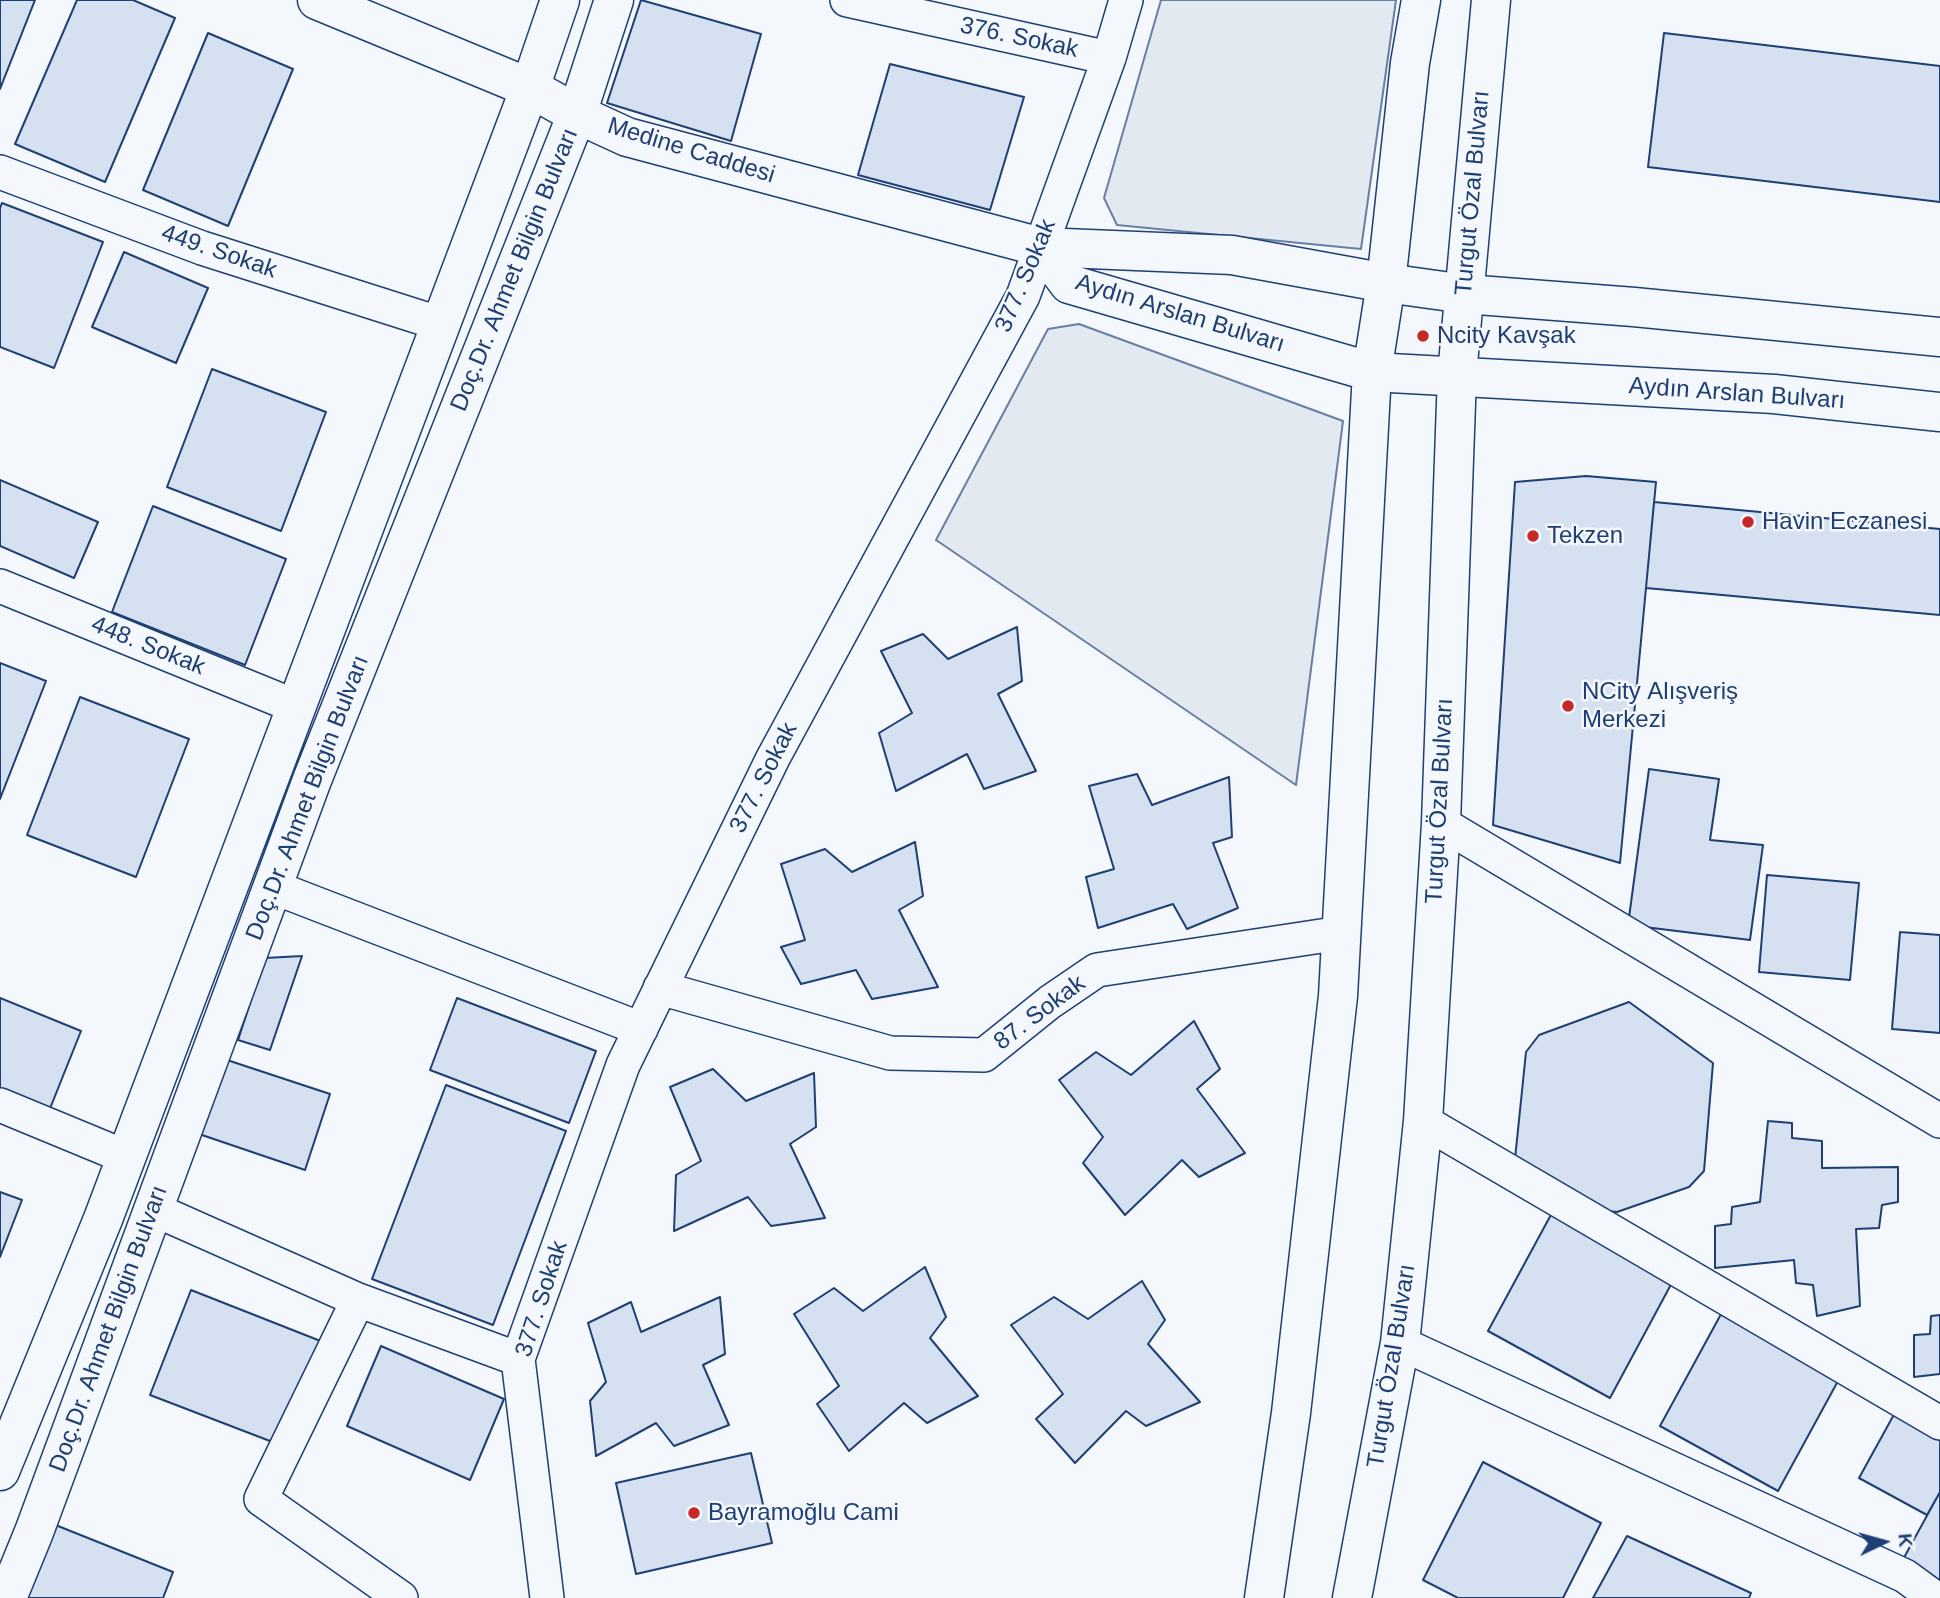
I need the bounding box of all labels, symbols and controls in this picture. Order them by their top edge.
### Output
street label: 376. Sokak [957,11,1081,65]
street label: Turgut Özal Bulvarı [1450,89,1496,297]
street label: Medine Caddesi [604,112,778,190]
street label: Doç.Dr. Ahmet Bilgin Bulvarı [445,124,585,416]
street label: 377. Sokak [989,215,1063,337]
street label: 449. Sokak [158,219,280,285]
street label: Aydın Arslan Bulvarı [1072,269,1288,359]
place label: Ncity Kavşak [1437,322,1576,350]
marker: Ncity Kavşak [1415,328,1431,344]
street label: Aydın Arslan Bulvarı [1628,372,1846,416]
place label: Havin Eczanesi [1762,508,1927,536]
marker: Havin Eczanesi [1740,514,1756,530]
place label: Tekzen [1547,522,1623,550]
marker: Tekzen [1525,528,1541,544]
street label: 448. Sokak [87,610,209,682]
street label: Doç.Dr. Ahmet Bilgin Bulvarı [240,652,376,944]
place label: NCity Alışveriş Merkezi [1582,678,1738,734]
street label: Turgut Özal Bulvarı [1420,697,1460,905]
marker: NCity Alışveriş Merkezi [1560,698,1576,714]
street label: 377. Sokak [724,718,804,838]
street label: 87. Sokak [989,969,1091,1057]
street label: Doç.Dr. Ahmet Bilgin Bulvarı [44,1182,174,1476]
street label: 377. Sokak [510,1237,574,1361]
street label: Turgut Özal Bulvarı [1362,1262,1422,1470]
place label: Bayramoğlu Cami [708,1499,899,1527]
marker: Bayramoğlu Cami [686,1505,702,1521]
north arrow [1849,1507,1919,1577]
text: K [1894,1532,1916,1548]

